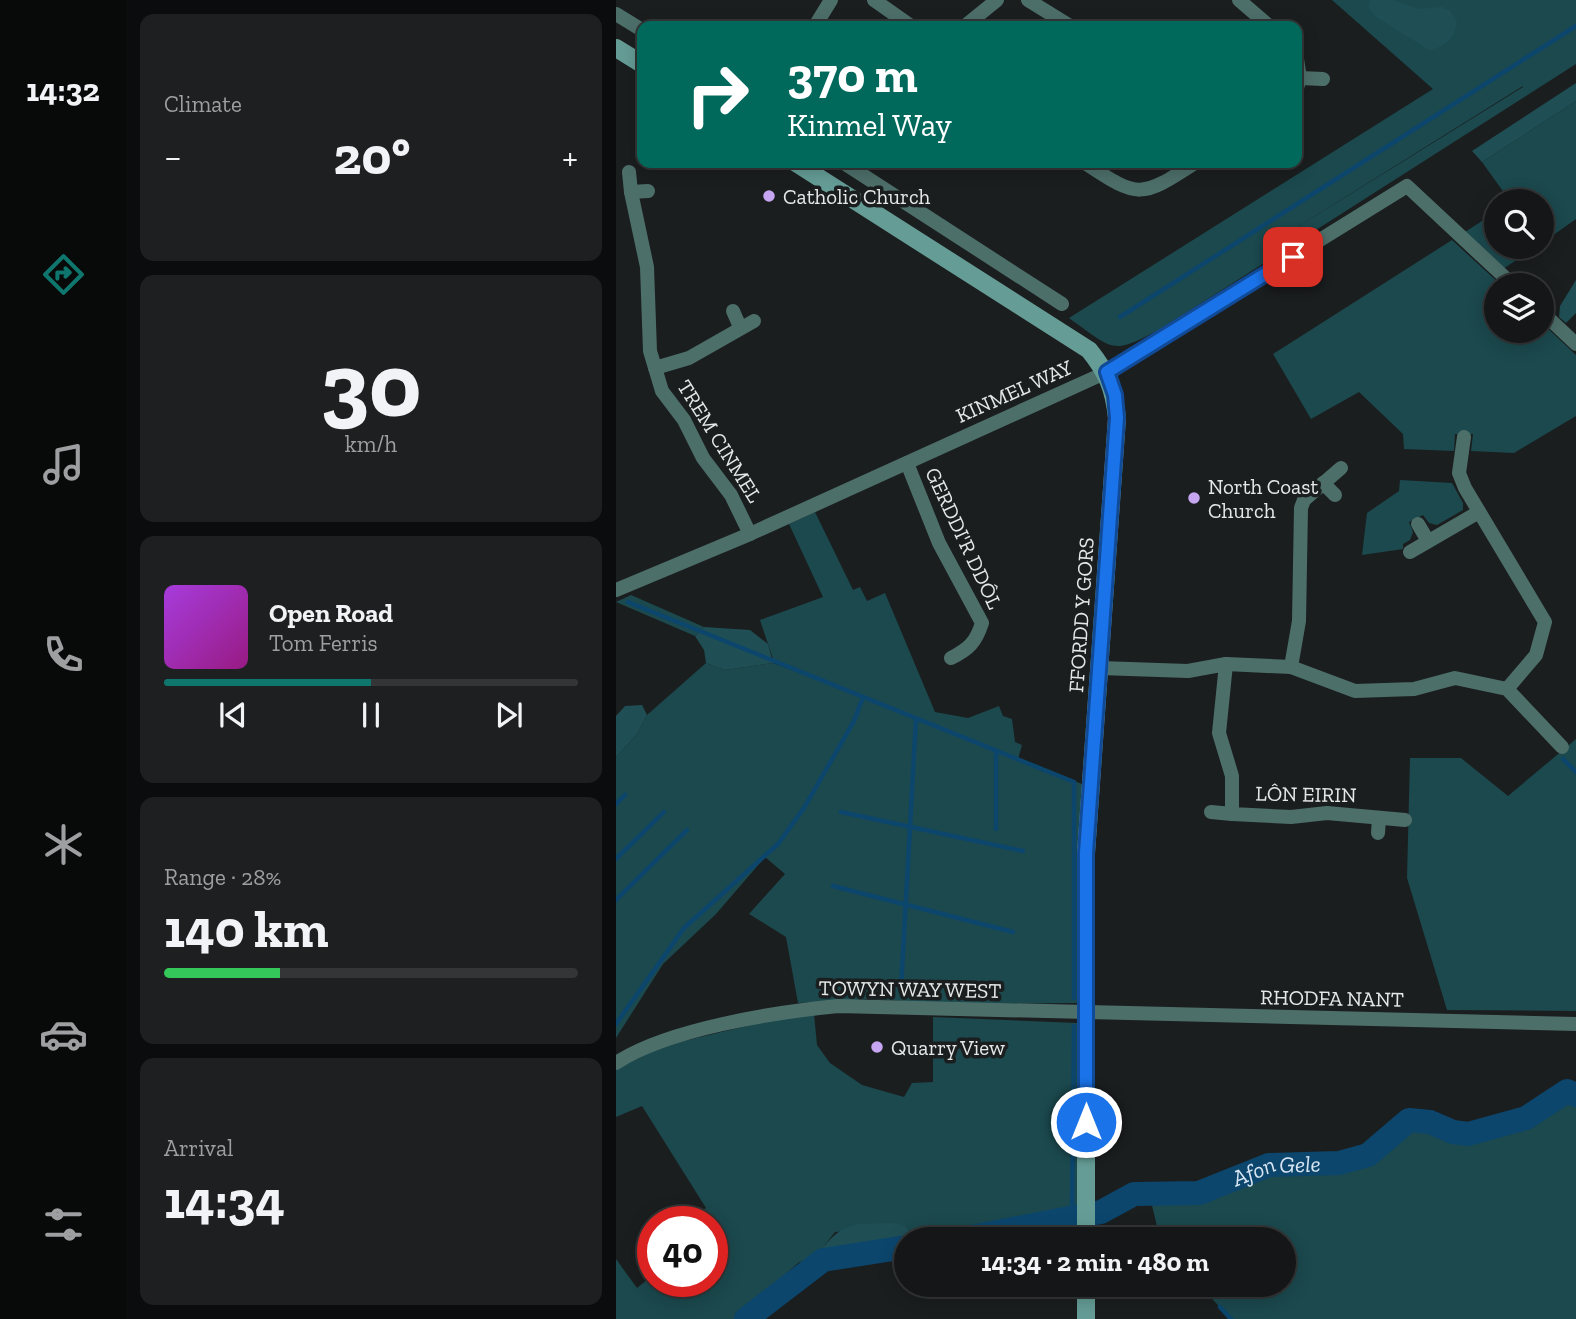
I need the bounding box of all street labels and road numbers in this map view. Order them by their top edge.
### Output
street label: KINMEL WAY [952,354,1076,428]
street label: TREM CINMEL [672,375,768,507]
street label: GERDDI'R DDÔL [920,463,1008,613]
street label: FFORDD Y GORS [1063,537,1099,693]
street label: LÔN EIRIN [1255,781,1357,807]
street label: TOWYN WAY WEST [818,975,1002,1003]
street label: RHODFA NANT [1260,984,1404,1012]

